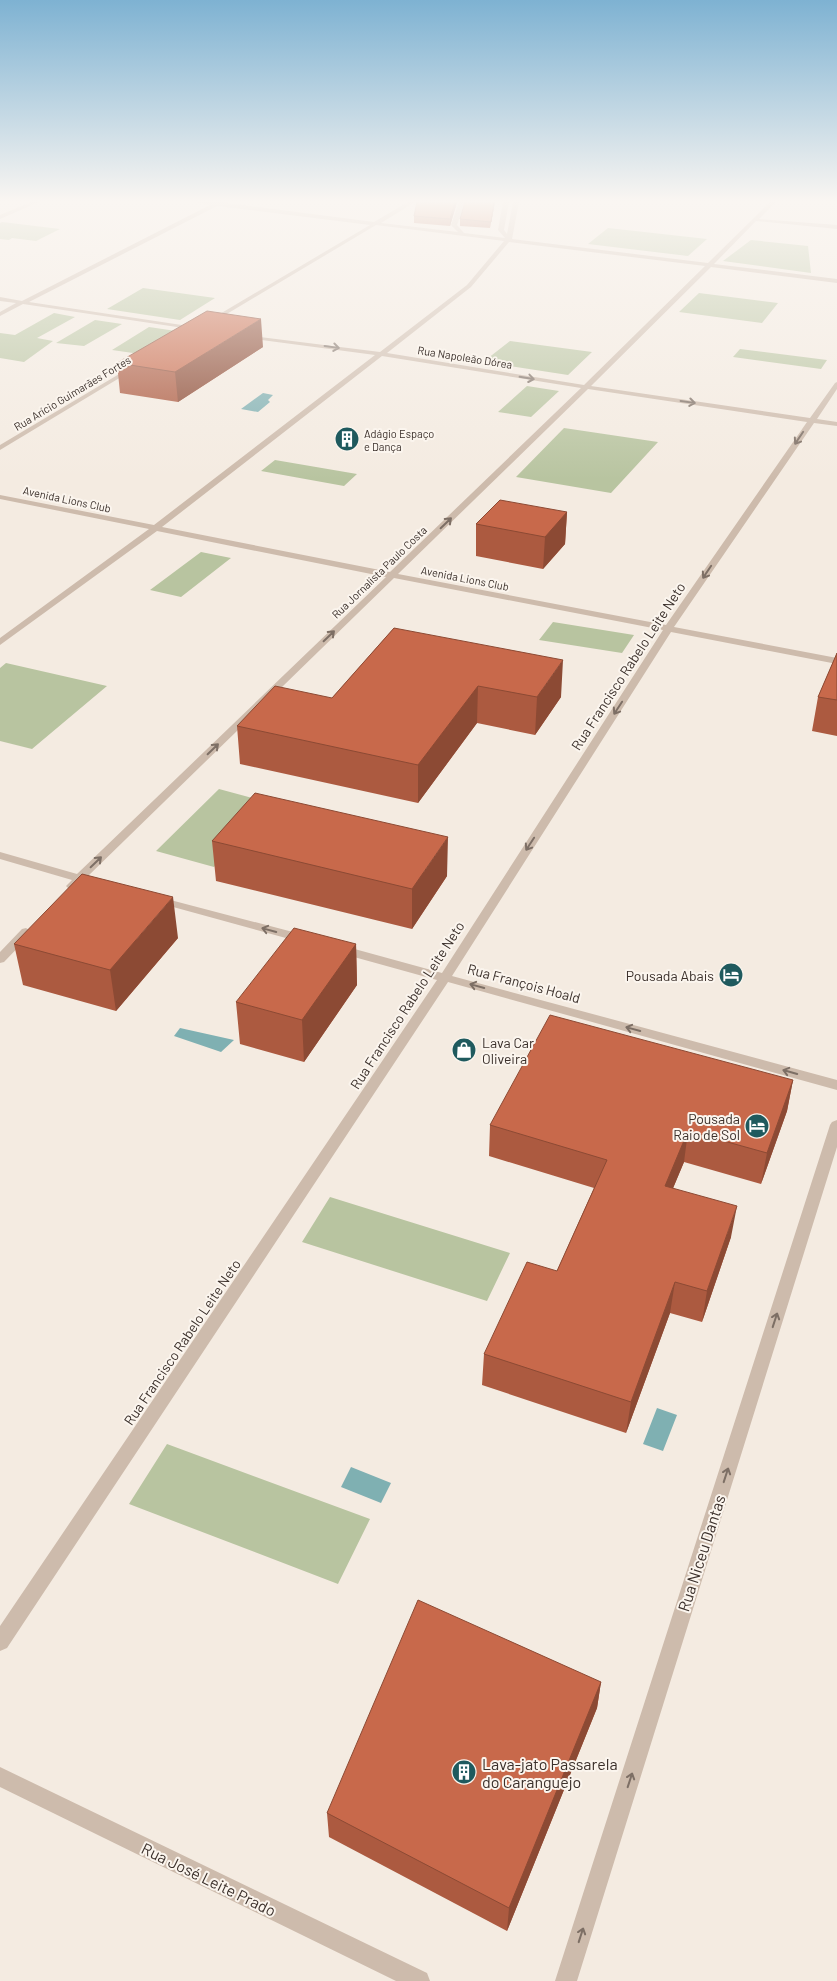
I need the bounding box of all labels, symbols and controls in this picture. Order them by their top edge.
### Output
one-way arrow [324,342,340,352]
street label: Rua Napoleão Dórea [417,343,513,371]
street label: Rua Arício Guimarães Fortes [11,353,133,433]
one-way arrow [519,373,535,383]
one-way arrow [680,398,696,408]
building icon: Adágio Espaço e Dança [334,426,360,452]
place label: Adágio Espaço e Dança [364,427,434,453]
one-way arrow [794,431,804,445]
street label: Avenida Lions Club [22,483,112,515]
one-way arrow [440,517,452,529]
street label: Rua Jornalista Paulo Costa [329,523,429,621]
street label: Avenida Lions Club [420,563,510,593]
one-way arrow [702,565,712,579]
street label: Rua Francisco Rabelo Leite Neto [567,579,689,753]
one-way arrow [323,630,335,642]
one-way arrow [613,700,623,714]
one-way arrow [206,743,219,755]
one-way arrow [525,837,535,851]
one-way arrow [90,856,103,868]
street label: Rua Francisco Rabelo Leite Neto [346,918,468,1092]
one-way arrow [262,925,278,934]
street label: Rua François Hoald [466,960,582,1006]
hotel icon: Pousada Abais [718,962,744,988]
place label: Pousada Abais [626,967,714,984]
one-way arrow [469,981,485,990]
one-way arrow [626,1024,642,1033]
place label: Lava Car Oliveira [482,1034,534,1067]
shop icon: Lava Car Oliveira [451,1037,477,1063]
one-way arrow [782,1067,798,1077]
place label: Pousada Raio de Sol [673,1110,740,1143]
hotel icon: Pousada Raio de Sol [744,1113,770,1139]
street label: Rua Francisco Rabelo Leite Neto [120,1256,244,1428]
one-way arrow [771,1312,781,1328]
one-way arrow [722,1467,732,1483]
street label: Rua Niceu Dantas [673,1492,729,1614]
place label: Lava-jato Passarela do Caranguejo [482,1754,618,1791]
building icon: Lava-jato Passarela do Caranguejo [451,1759,477,1785]
one-way arrow [625,1772,635,1788]
street label: Rua José Leite Prado [139,1838,279,1920]
one-way arrow [576,1927,586,1943]

